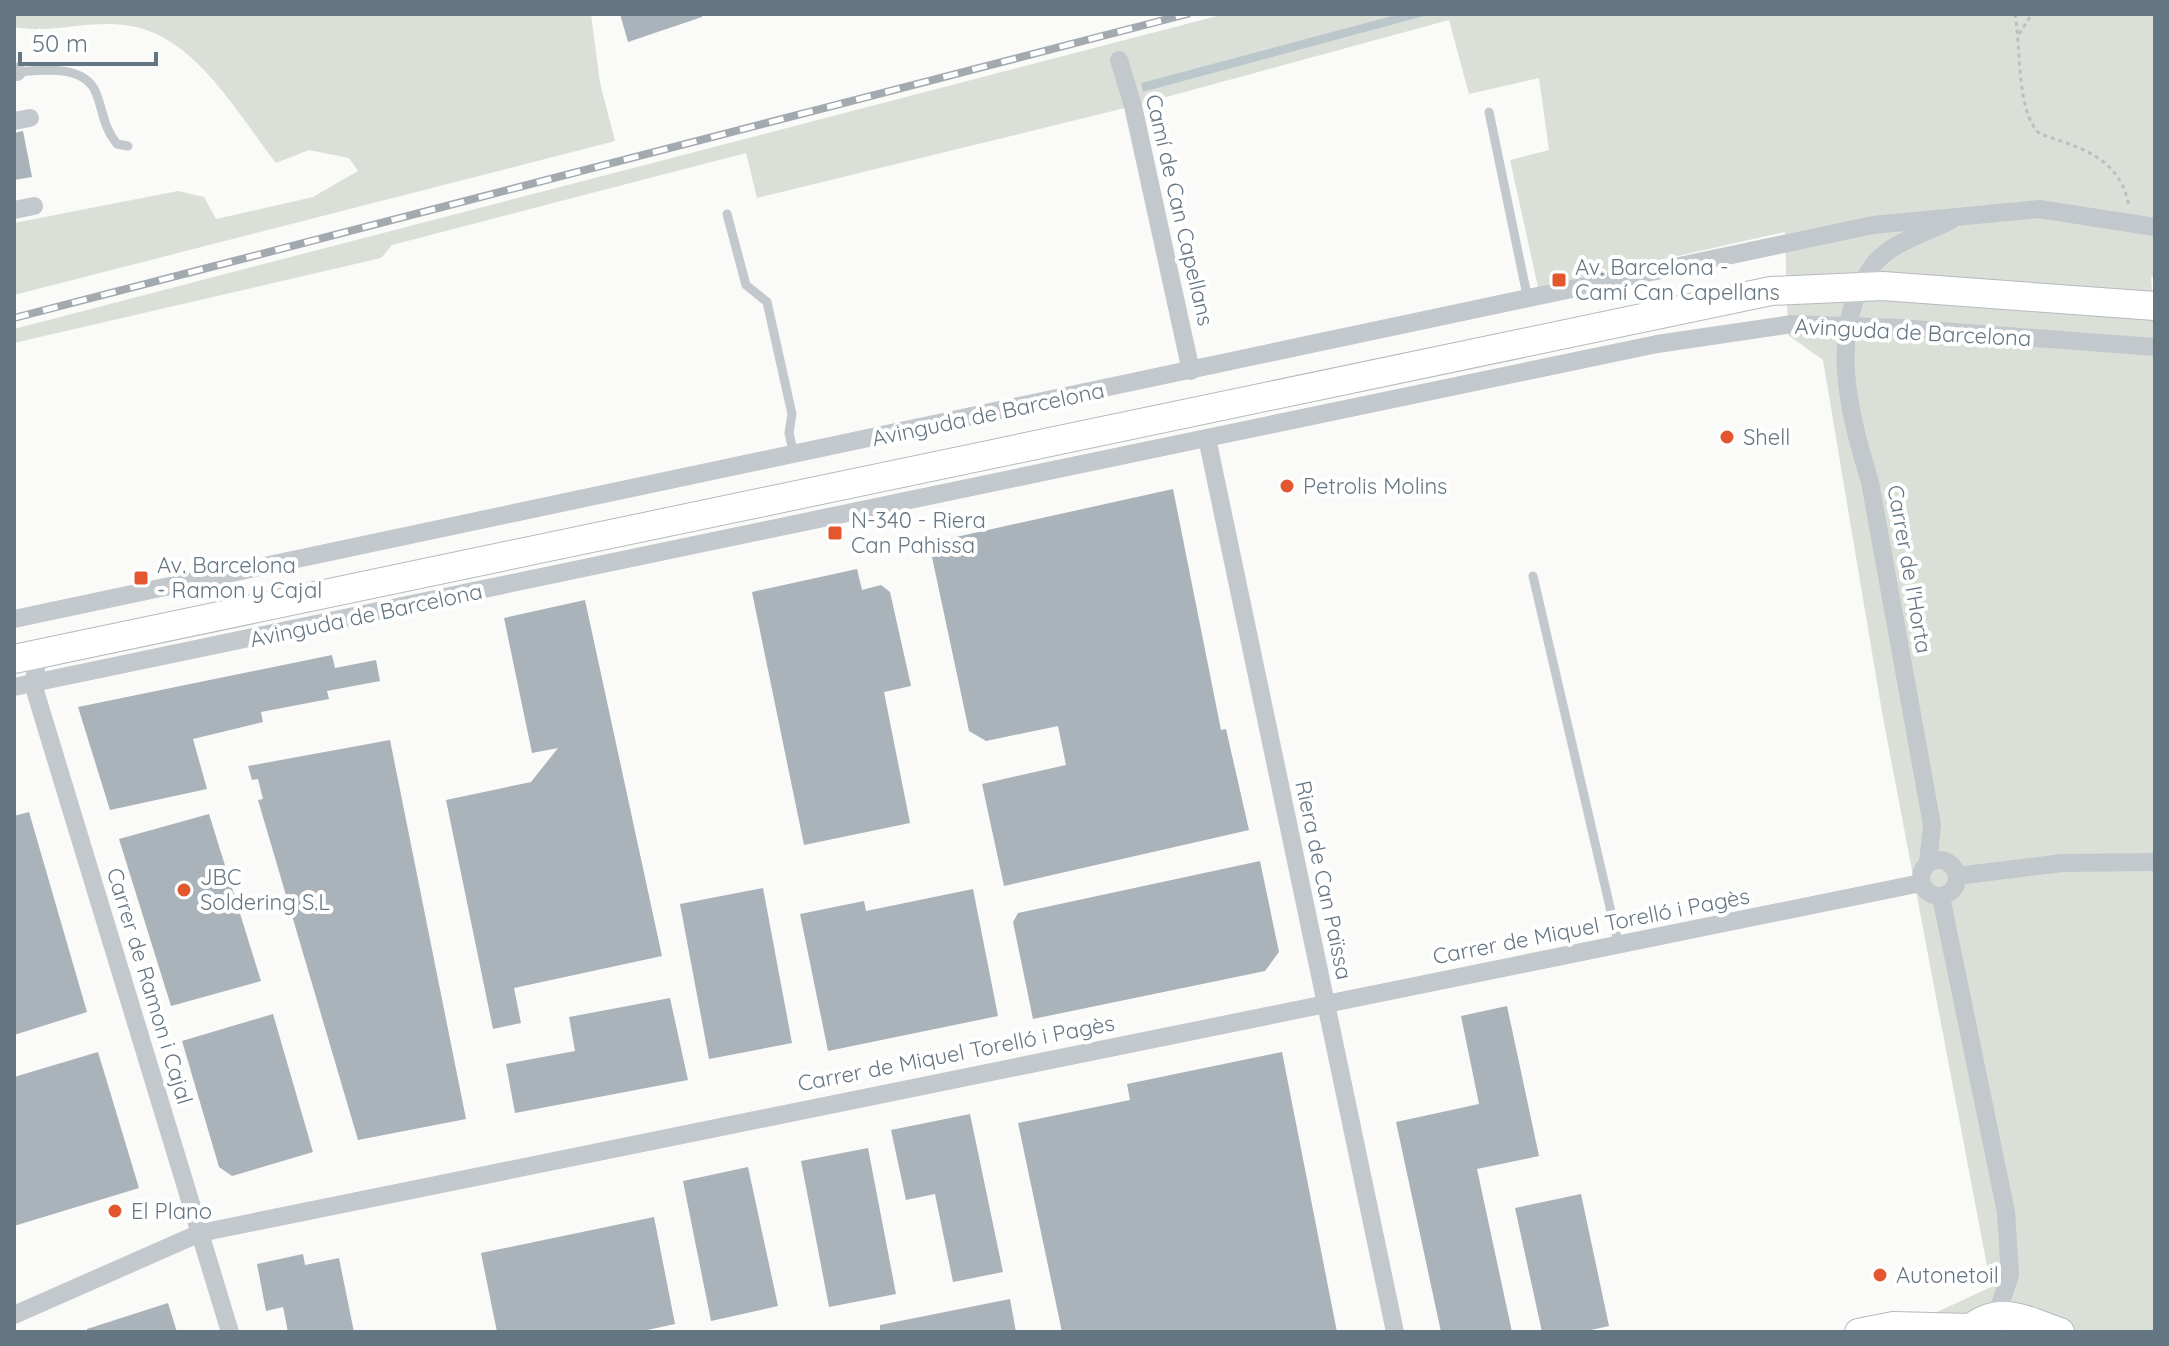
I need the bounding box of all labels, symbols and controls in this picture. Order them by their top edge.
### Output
scale bar [20,16,156,66]
text: 50 m [32,28,88,58]
street label: Camí de Can Capellans [1140,92,1220,328]
place label: Av. Barcelona - Camí Can Capellans [1575,253,1780,306]
marker: Av. Barcelona - Camí Can Capellans [1550,271,1568,289]
street label: Avinguda de Barcelona [1794,312,2032,352]
street label: Avinguda de Barcelona [869,376,1107,452]
place label: Shell [1743,423,1790,451]
marker: Shell [1718,428,1736,446]
place label: Petrolis Molins [1303,472,1447,500]
marker: Petrolis Molins [1278,477,1296,495]
street label: Carrer de l'Horta [1881,483,1939,655]
place label: N-340 - Riera Can Pahissa [851,506,986,559]
marker: N-340 - Riera Can Pahissa [826,524,844,542]
place label: Av. Barcelona - Ramon y Cajal [157,551,322,604]
marker: Av. Barcelona - Ramon y Cajal [132,569,150,587]
street label: Avinguda de Barcelona [247,577,485,653]
street label: Riera de Can Païssa [1289,778,1359,982]
place label: JBC Soldering S.L [200,863,330,916]
street label: Carrer de Ramon i Cajal [101,864,199,1108]
marker: JBC Soldering S.L [175,881,193,899]
street label: Carrer de Miquel Torelló i Pagès [1430,882,1752,970]
street label: Carrer de Miquel Torelló i Pagès [795,1009,1117,1097]
place label: El Plano [131,1197,212,1225]
marker: El Plano [106,1202,124,1220]
place label: Autonetoil [1896,1261,1999,1289]
marker: Autonetoil [1871,1266,1889,1284]

